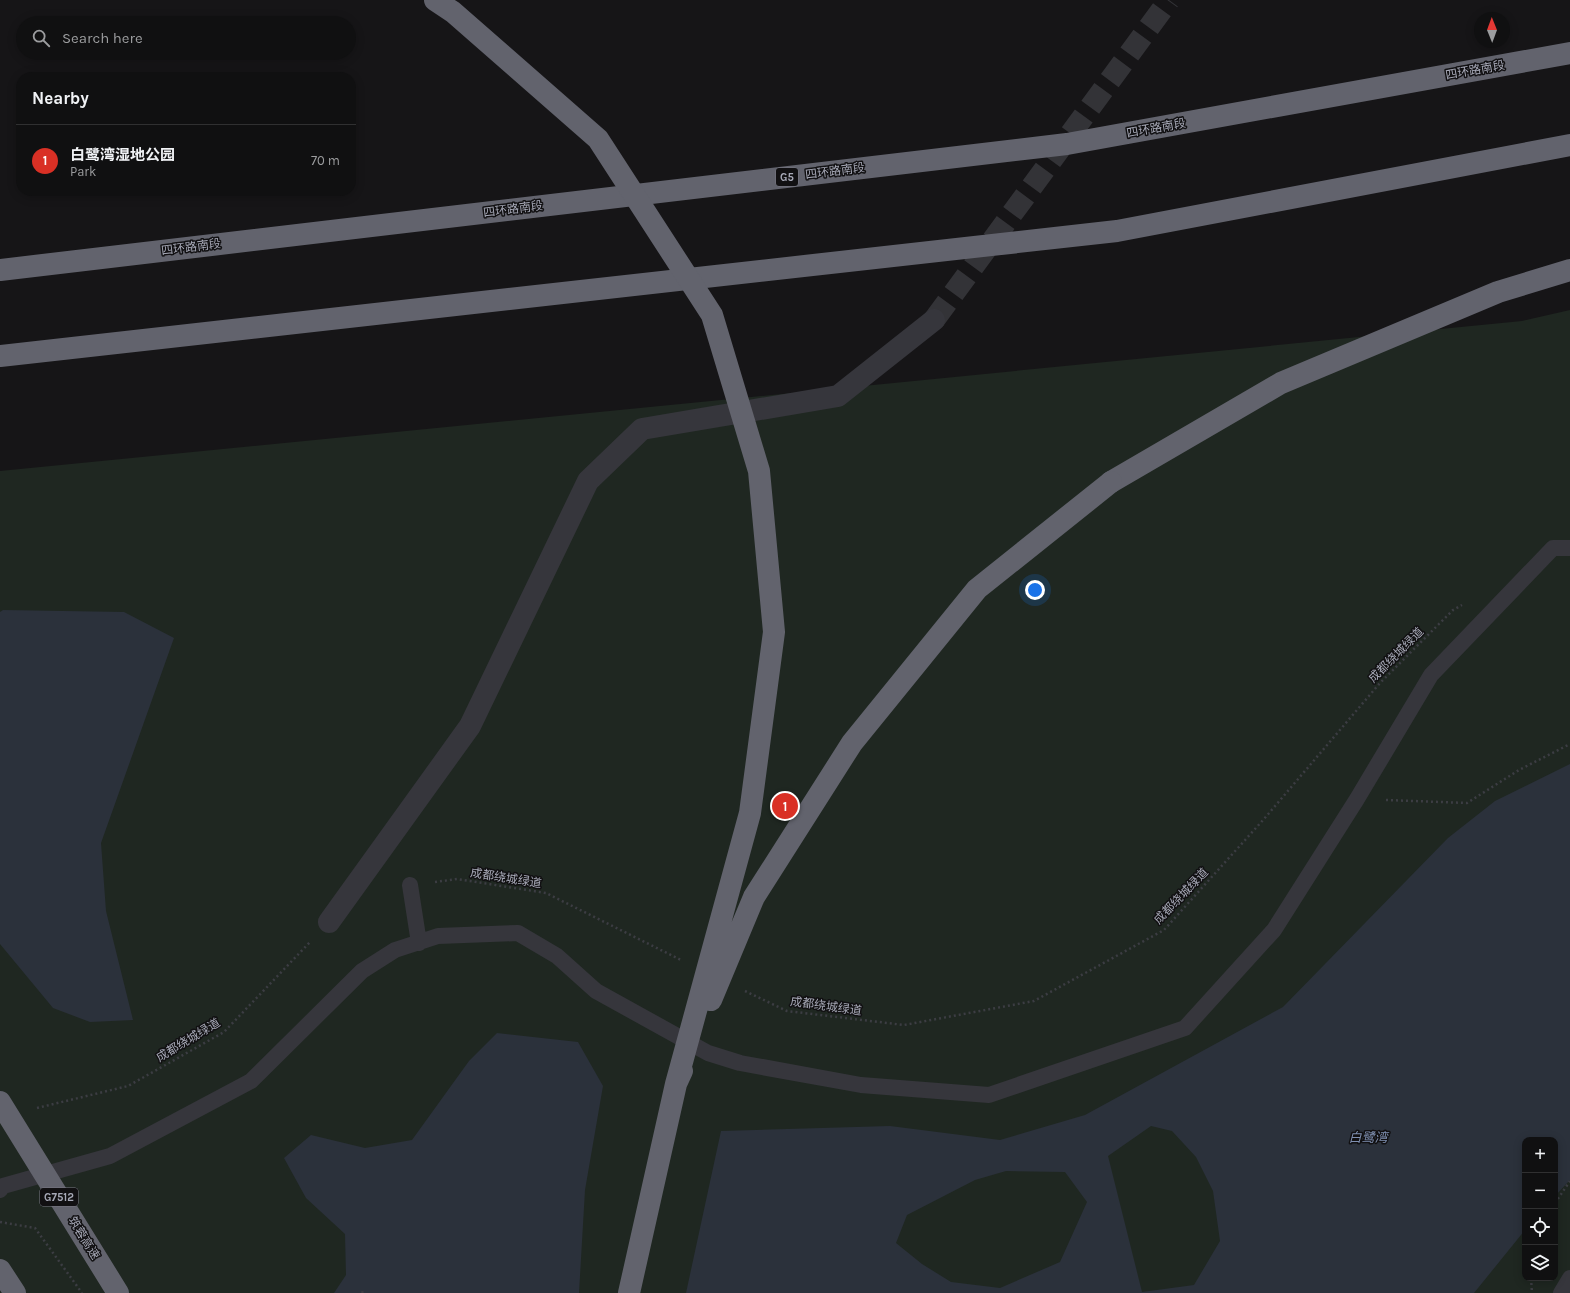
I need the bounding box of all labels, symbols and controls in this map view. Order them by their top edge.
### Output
north arrow [1474,12,1510,48]
search box [16,16,356,60]
icon: search [30,27,52,49]
text: Search here [62,29,143,47]
street label: 四环路南段 [1444,58,1506,82]
text: Nearby [32,88,89,108]
street label: 四环路南段 [1125,116,1187,140]
text: 白鹭湾湿地公园 [70,146,175,164]
text: 1 [43,153,47,168]
text: 70 m [311,153,340,168]
street label: 四环路南段 [804,160,866,182]
text: Park [70,164,96,179]
road number: G5 [776,168,798,186]
street label: 四环路南段 [482,198,544,220]
street label: 四环路南段 [160,236,222,258]
your location [1025,580,1045,600]
street label: 成都绕城绿道 [1366,625,1426,685]
pin: 1 [772,791,798,821]
street label: 成都绕城绿道 [469,865,543,891]
street label: 成都绕城绿道 [1151,865,1211,927]
street label: 成都绕城绿道 [789,994,863,1018]
street label: 成都绕城绿道 [154,1015,222,1065]
water label: 白鹭湾 [1348,1130,1389,1145]
map controls [1522,1137,1558,1281]
button: + [1522,1137,1558,1173]
button: − [1522,1173,1558,1209]
road number: G7512 [40,1188,78,1206]
button: locate [1522,1209,1558,1245]
street label: 筑蓉高速 [65,1214,103,1262]
button: layers [1522,1245,1558,1281]

